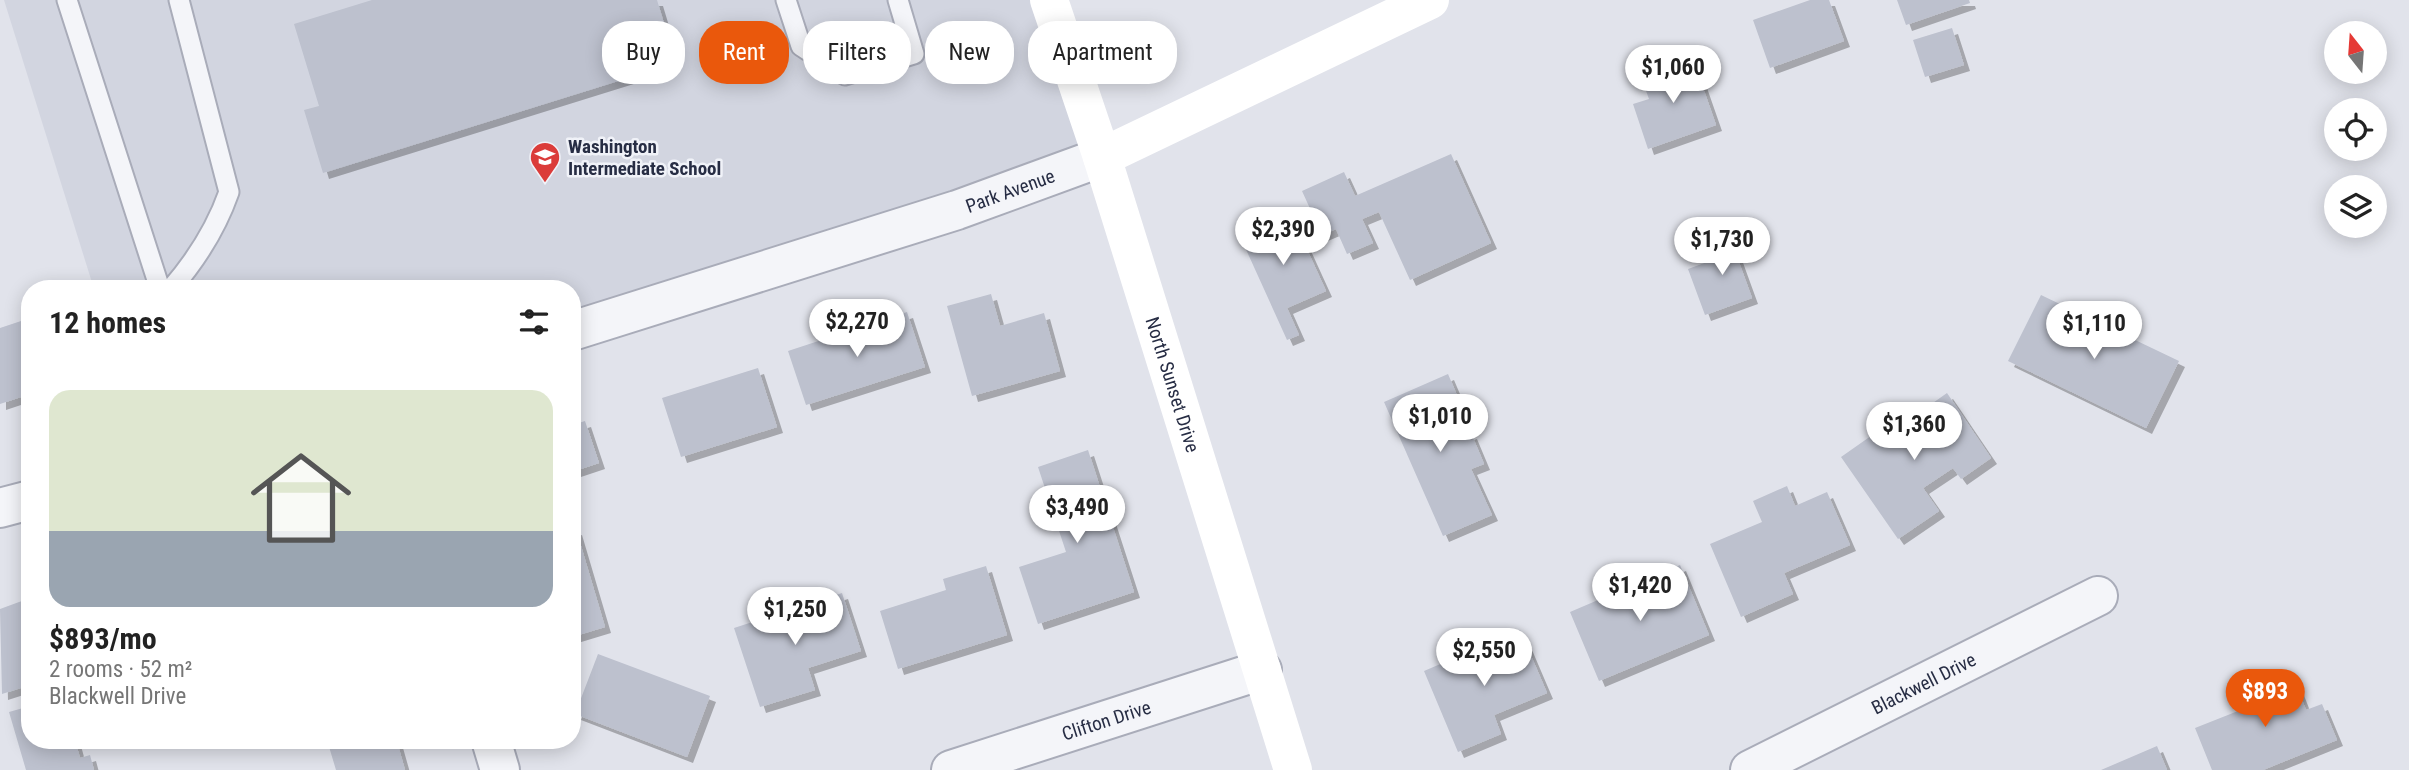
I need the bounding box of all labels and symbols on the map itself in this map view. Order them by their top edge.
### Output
north arrow [2324,21,2387,84]
pin: $1,060 [1616,46,1730,105]
place label: Washington Intermediate School [568,135,721,180]
school or university icon: Washington Intermediate School [528,140,562,184]
street label: Park Avenue [962,164,1058,217]
pin: $2,390 [1226,208,1340,267]
pin: $1,730 [1665,218,1779,277]
pin: $2,270 [800,300,914,359]
pin: $1,110 [2037,302,2151,361]
street label: North Sunset Drive [1141,314,1205,455]
pin: $1,010 [1383,394,1497,454]
pin: $1,360 [1857,402,1971,462]
pin: $3,490 [1020,486,1134,545]
pin: $1,420 [1583,564,1697,623]
pin: $1,250 [738,588,852,647]
pin: $2,550 [1427,628,1541,688]
street label: Blackwell Drive [1868,648,1980,719]
pin: $893 [2224,670,2306,729]
street label: Clifton Drive [1059,695,1154,745]

